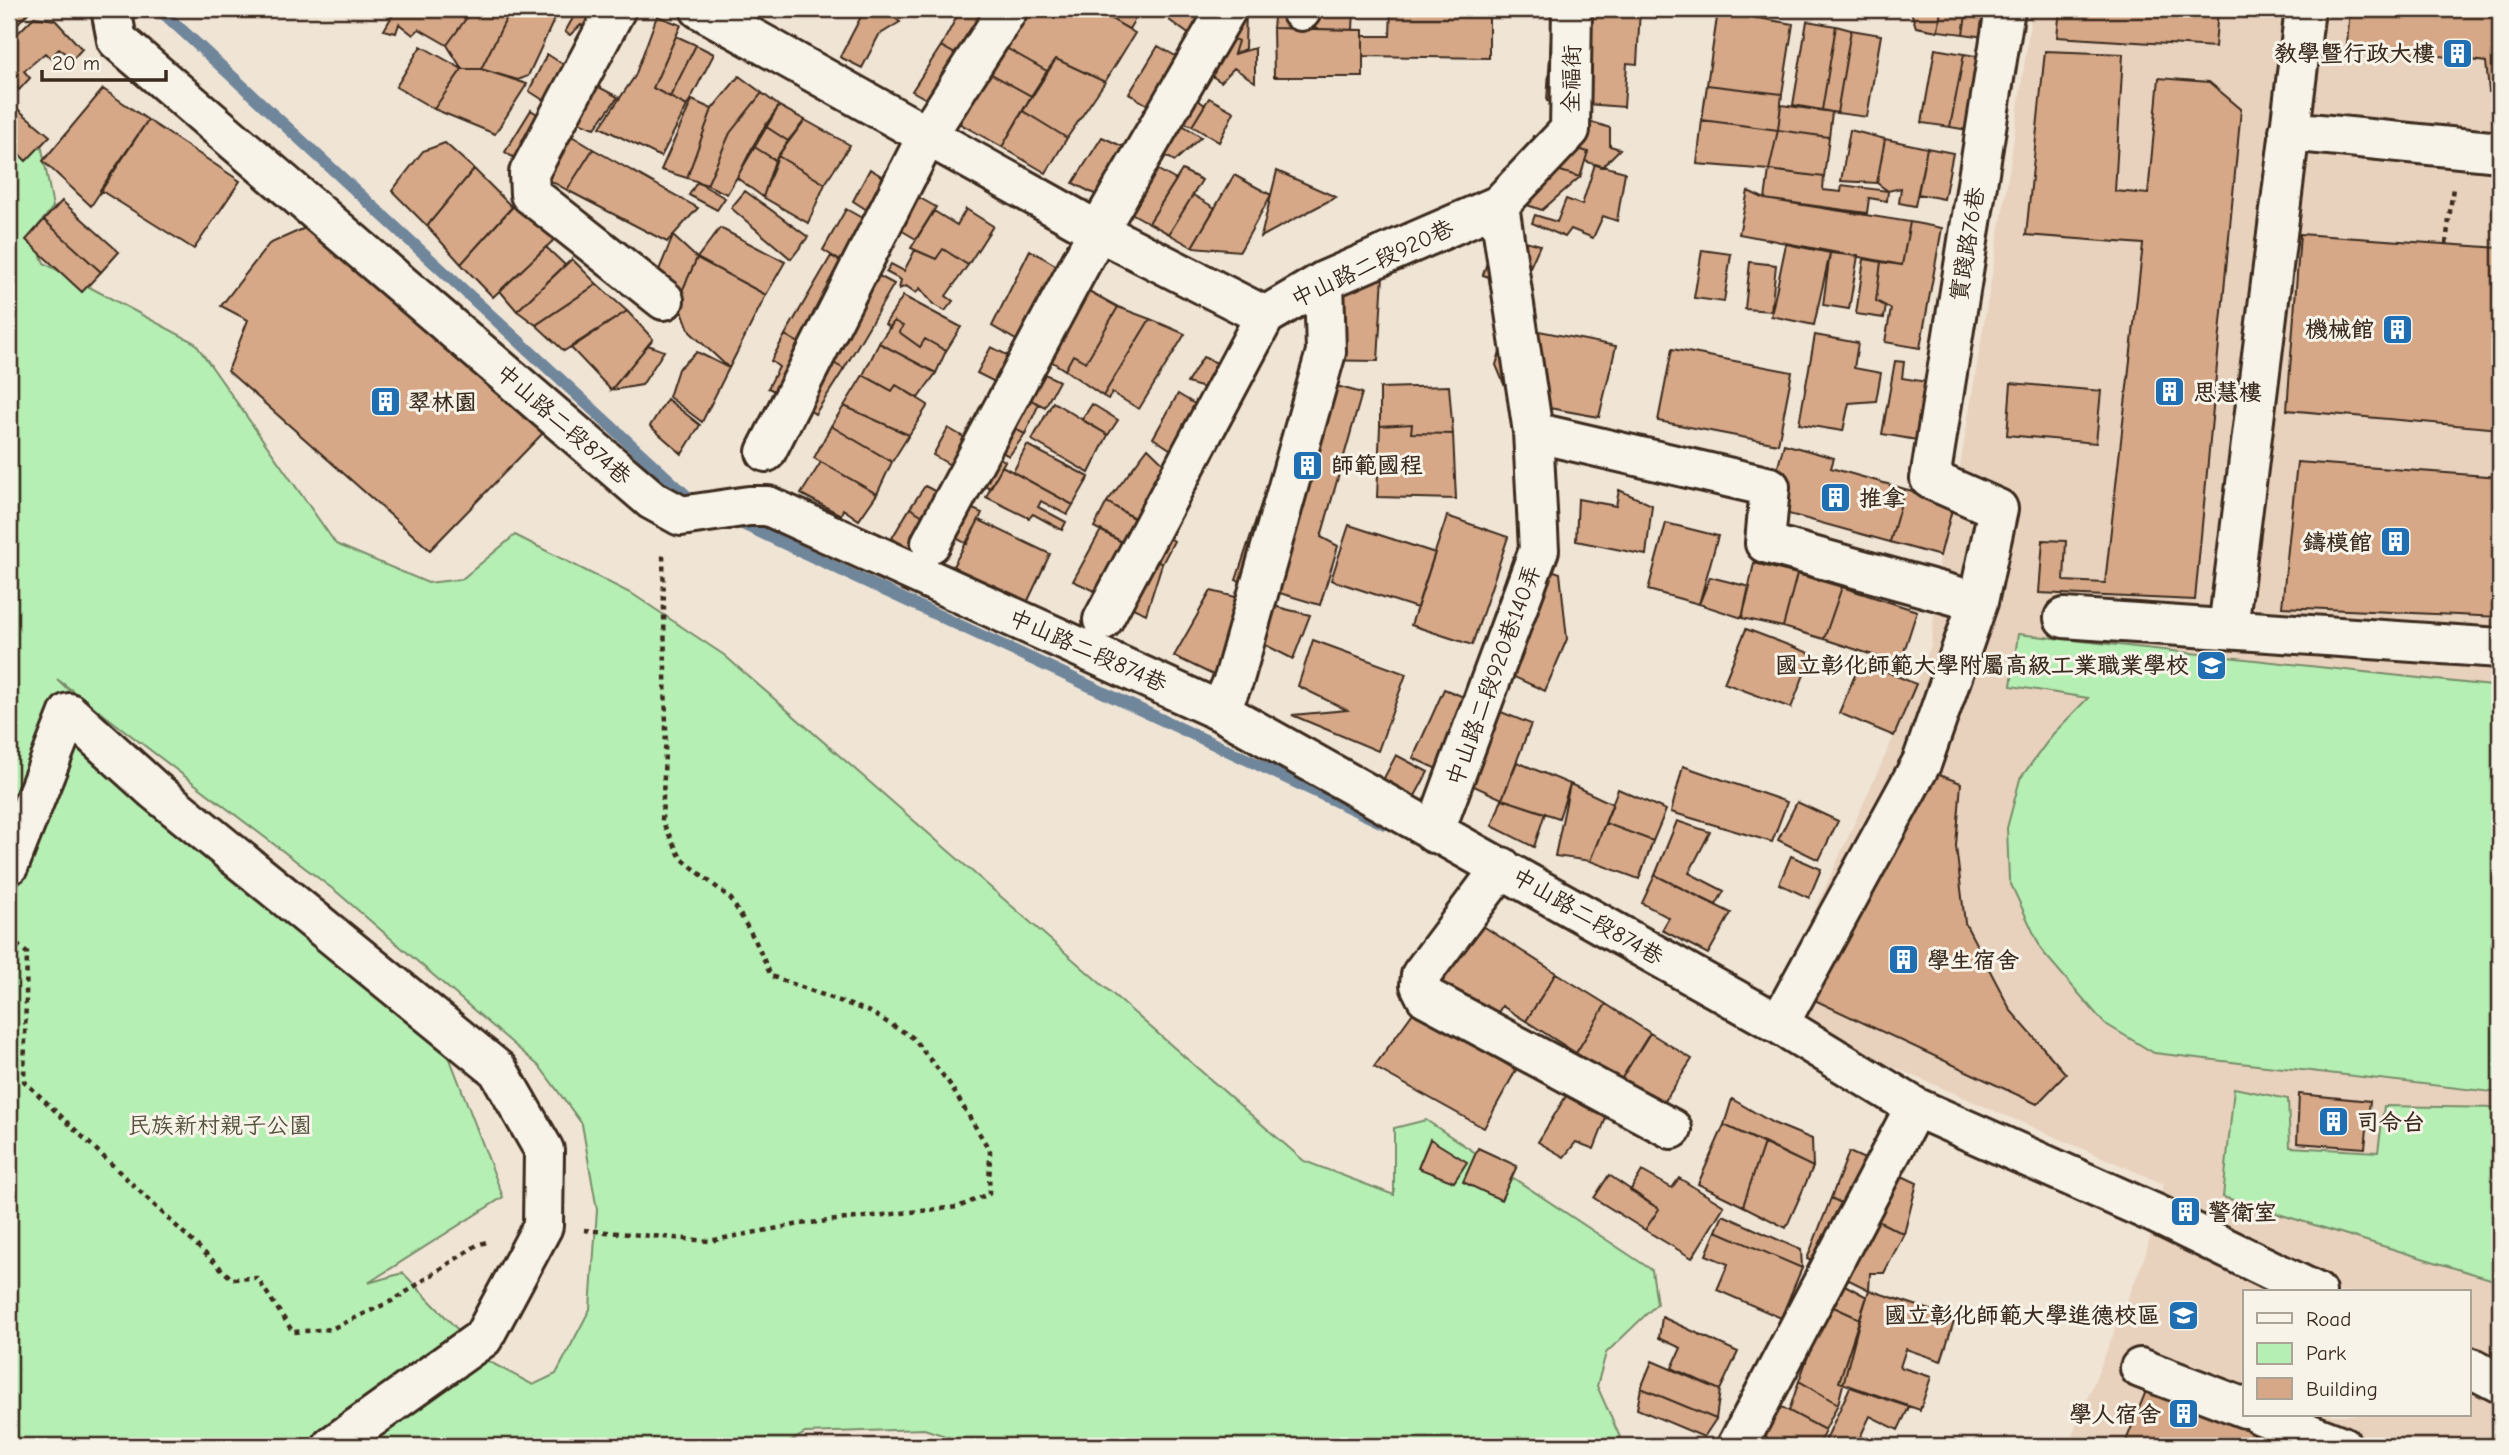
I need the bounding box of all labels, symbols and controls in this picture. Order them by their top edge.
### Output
building icon: 教學暨行政大樓 [2441,36,2475,70]
scale bar [42,38,166,82]
place label: 教學暨行政大樓 [2274,40,2435,67]
street label: 全福街 [1557,44,1586,114]
text: 20 m [52,51,100,75]
street label: 實踐路76巷 [1945,184,1990,303]
street label: 中山路二段920巷 [1287,214,1459,313]
building icon: 機械館 [2380,312,2414,346]
place label: 機械館 [2305,316,2374,343]
street label: 中山路二段874巷 [491,358,637,491]
building icon: 思慧樓 [2153,375,2187,409]
place label: 思慧樓 [2193,379,2262,406]
building icon: 翠林園 [368,385,402,419]
place label: 翠林園 [408,389,477,416]
building icon: 師範國程 [1291,448,1325,482]
place label: 師範國程 [1331,452,1423,479]
building icon: 推拿 [1819,481,1853,515]
place label: 推拿 [1859,485,1905,512]
building icon: 鑄模館 [2378,525,2412,559]
place label: 鑄模館 [2303,529,2372,556]
street label: 中山路二段920巷140弄 [1441,561,1546,789]
street label: 中山路二段874巷 [1005,604,1172,698]
school or university icon: 國立彰化師範大學附屬高級工業職業學校 [2195,648,2229,682]
place label: 國立彰化師範大學附屬高級工業職業學校 [1775,652,2189,679]
street label: 中山路二段874巷 [1507,862,1669,971]
building icon: 學生宿舍 [1887,943,1921,977]
place label: 學生宿舍 [1927,947,2019,974]
building icon: 司令台 [2316,1105,2350,1139]
place label: 司令台 [2356,1109,2425,1136]
park label: 民族新村親子公園 [128,1112,312,1139]
building icon: 警衛室 [2168,1195,2202,1229]
place label: 警衛室 [2208,1199,2277,1226]
legend [2243,1290,2470,1416]
school or university icon: 國立彰化師範大學進德校區 [2166,1298,2200,1332]
place label: 國立彰化師範大學進德校區 [1884,1302,2160,1329]
text: Road [2306,1307,2351,1331]
text: Park [2306,1341,2346,1365]
text: Building [2306,1377,2378,1401]
building icon: 學人宿舍 [2167,1397,2201,1431]
place label: 學人宿舍 [2069,1401,2161,1428]

